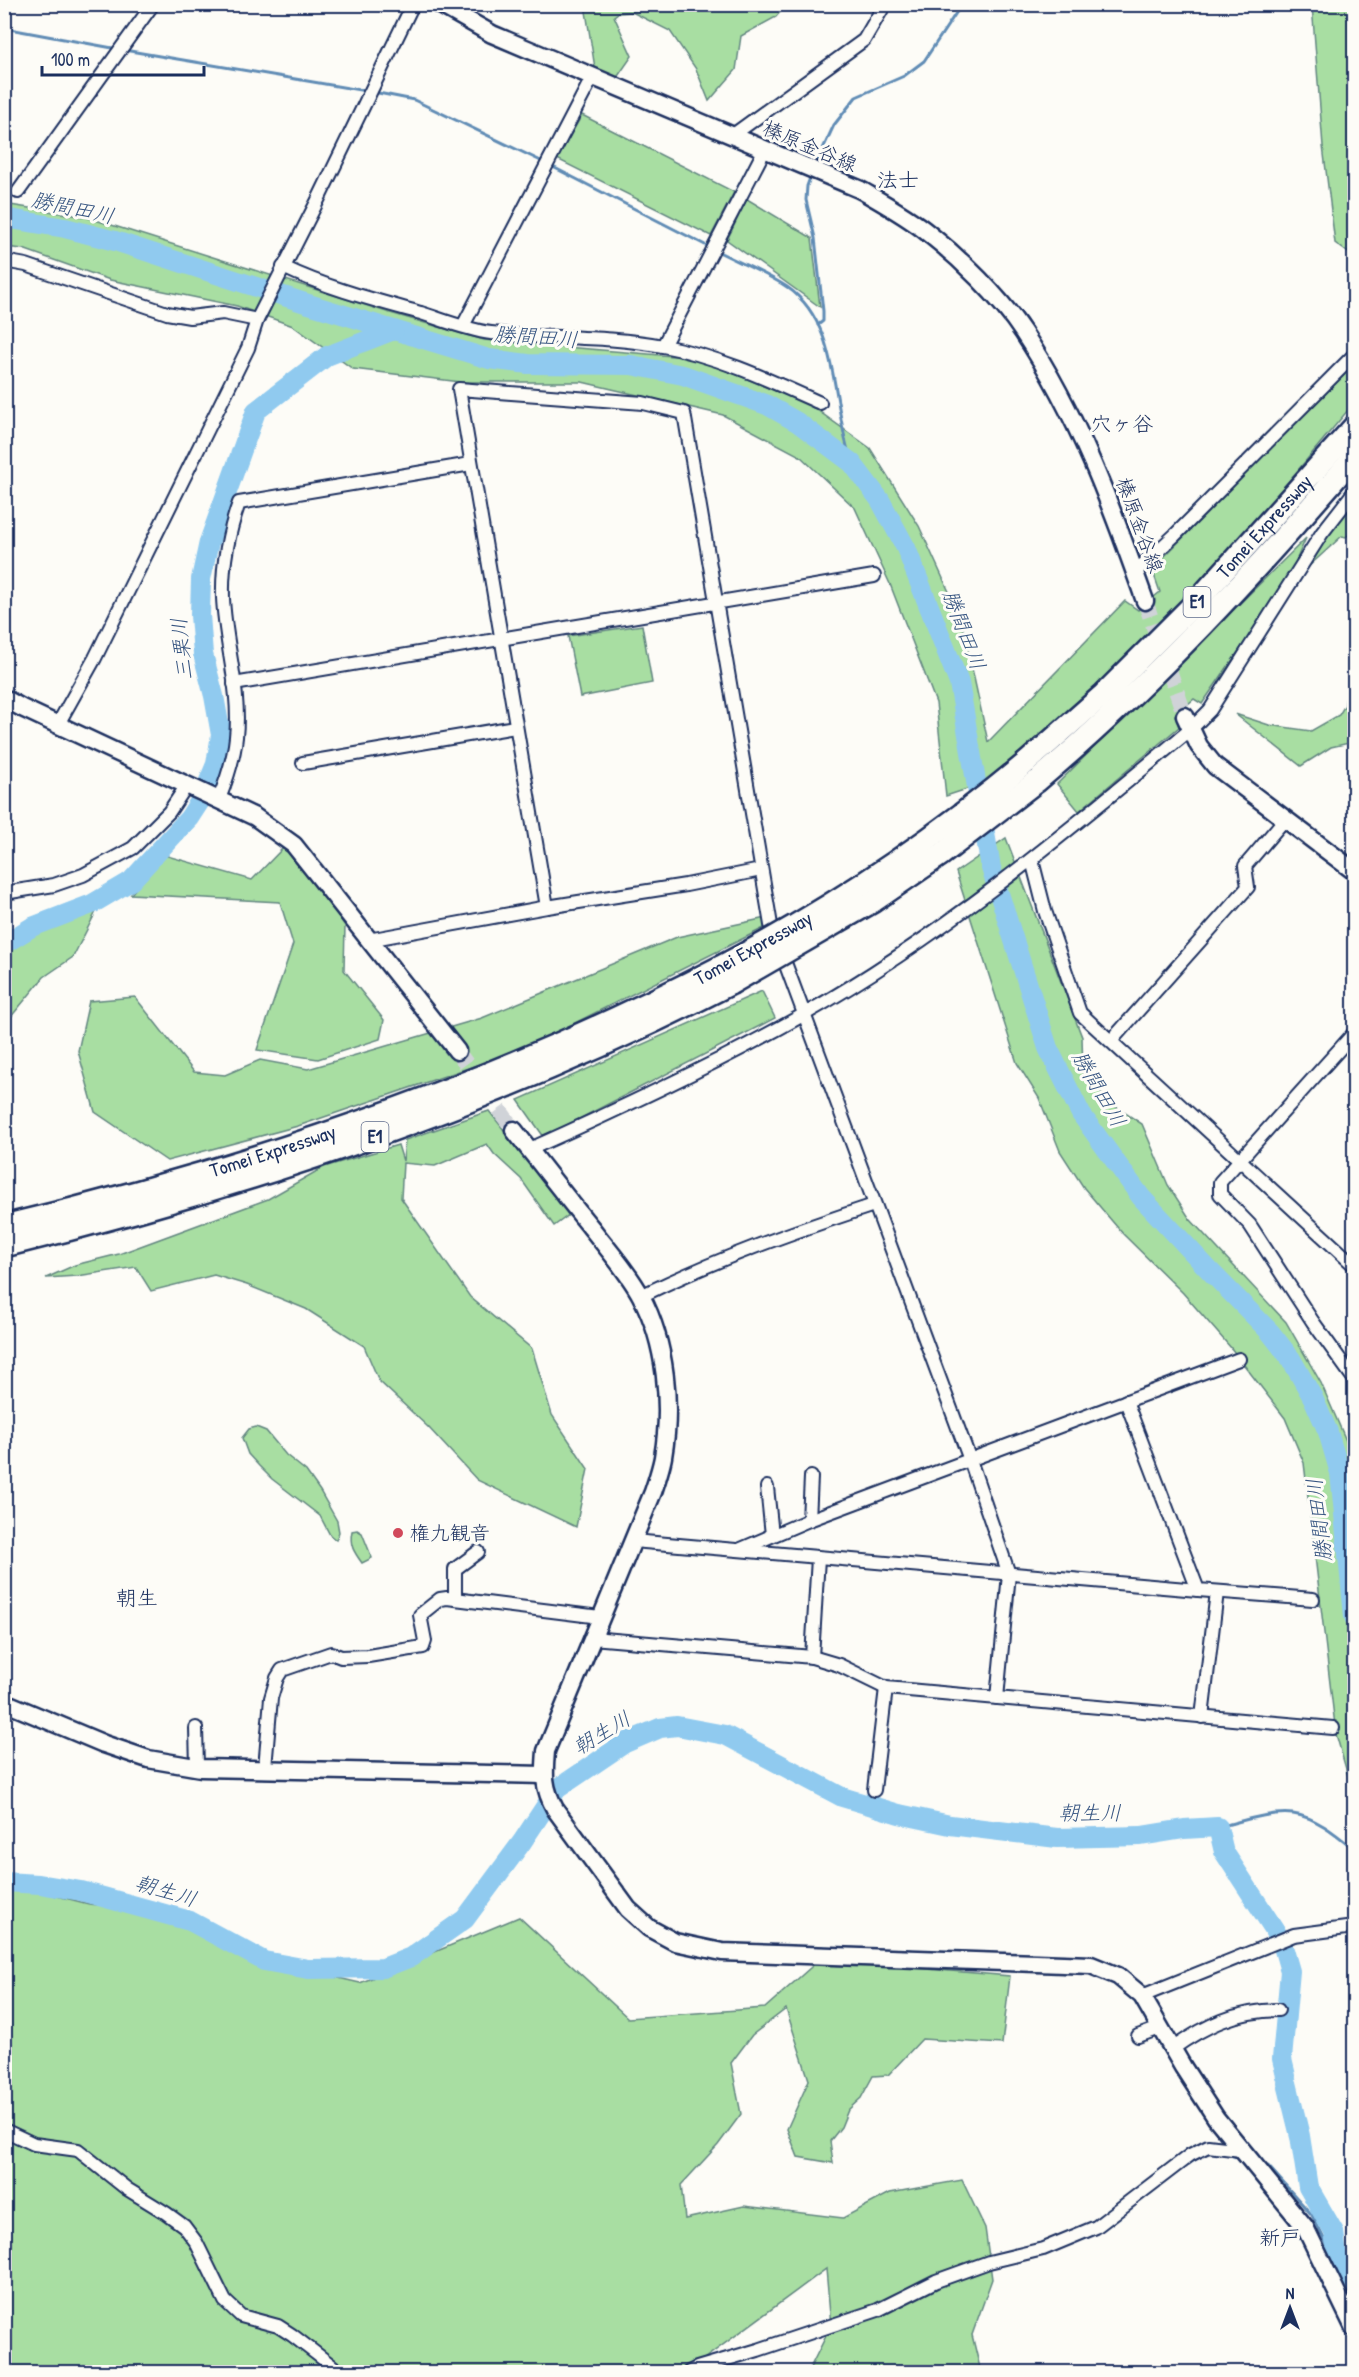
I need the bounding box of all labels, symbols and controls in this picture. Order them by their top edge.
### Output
scale bar [42,39,204,77]
text: 100 m [51,47,90,72]
street label: 榛原金谷線 [759,114,861,178]
district label: 法士 [877,165,919,194]
water label: 勝間田川 [29,185,117,230]
water label: 勝間田川 [493,319,579,354]
district label: 穴ヶ谷 [1091,409,1154,438]
street label: Tomei Expressway [1210,468,1318,584]
street label: 榛原金谷線 [1111,473,1170,576]
water label: 勝間田川 [936,585,993,674]
road number: E1 [1184,587,1210,617]
water label: 三栗川 [164,616,199,682]
street label: Tomei Expressway [689,904,817,991]
water label: 勝間田川 [1066,1045,1133,1132]
street label: Tomei Expressway [206,1117,339,1183]
road number: E1 [362,1122,388,1152]
water label: 勝間田川 [1299,1477,1338,1564]
place label: 権九観音 [410,1519,490,1546]
marker: 権九観音 [391,1526,405,1540]
district label: 朝生 [116,1583,158,1612]
water label: 朝生川 [567,1704,636,1761]
water label: 朝生川 [1059,1798,1122,1827]
water label: 朝生川 [132,1867,201,1914]
district label: 新戸 [1259,2223,1301,2252]
north arrow [1260,2278,1320,2338]
text: N [1286,2282,1295,2304]

